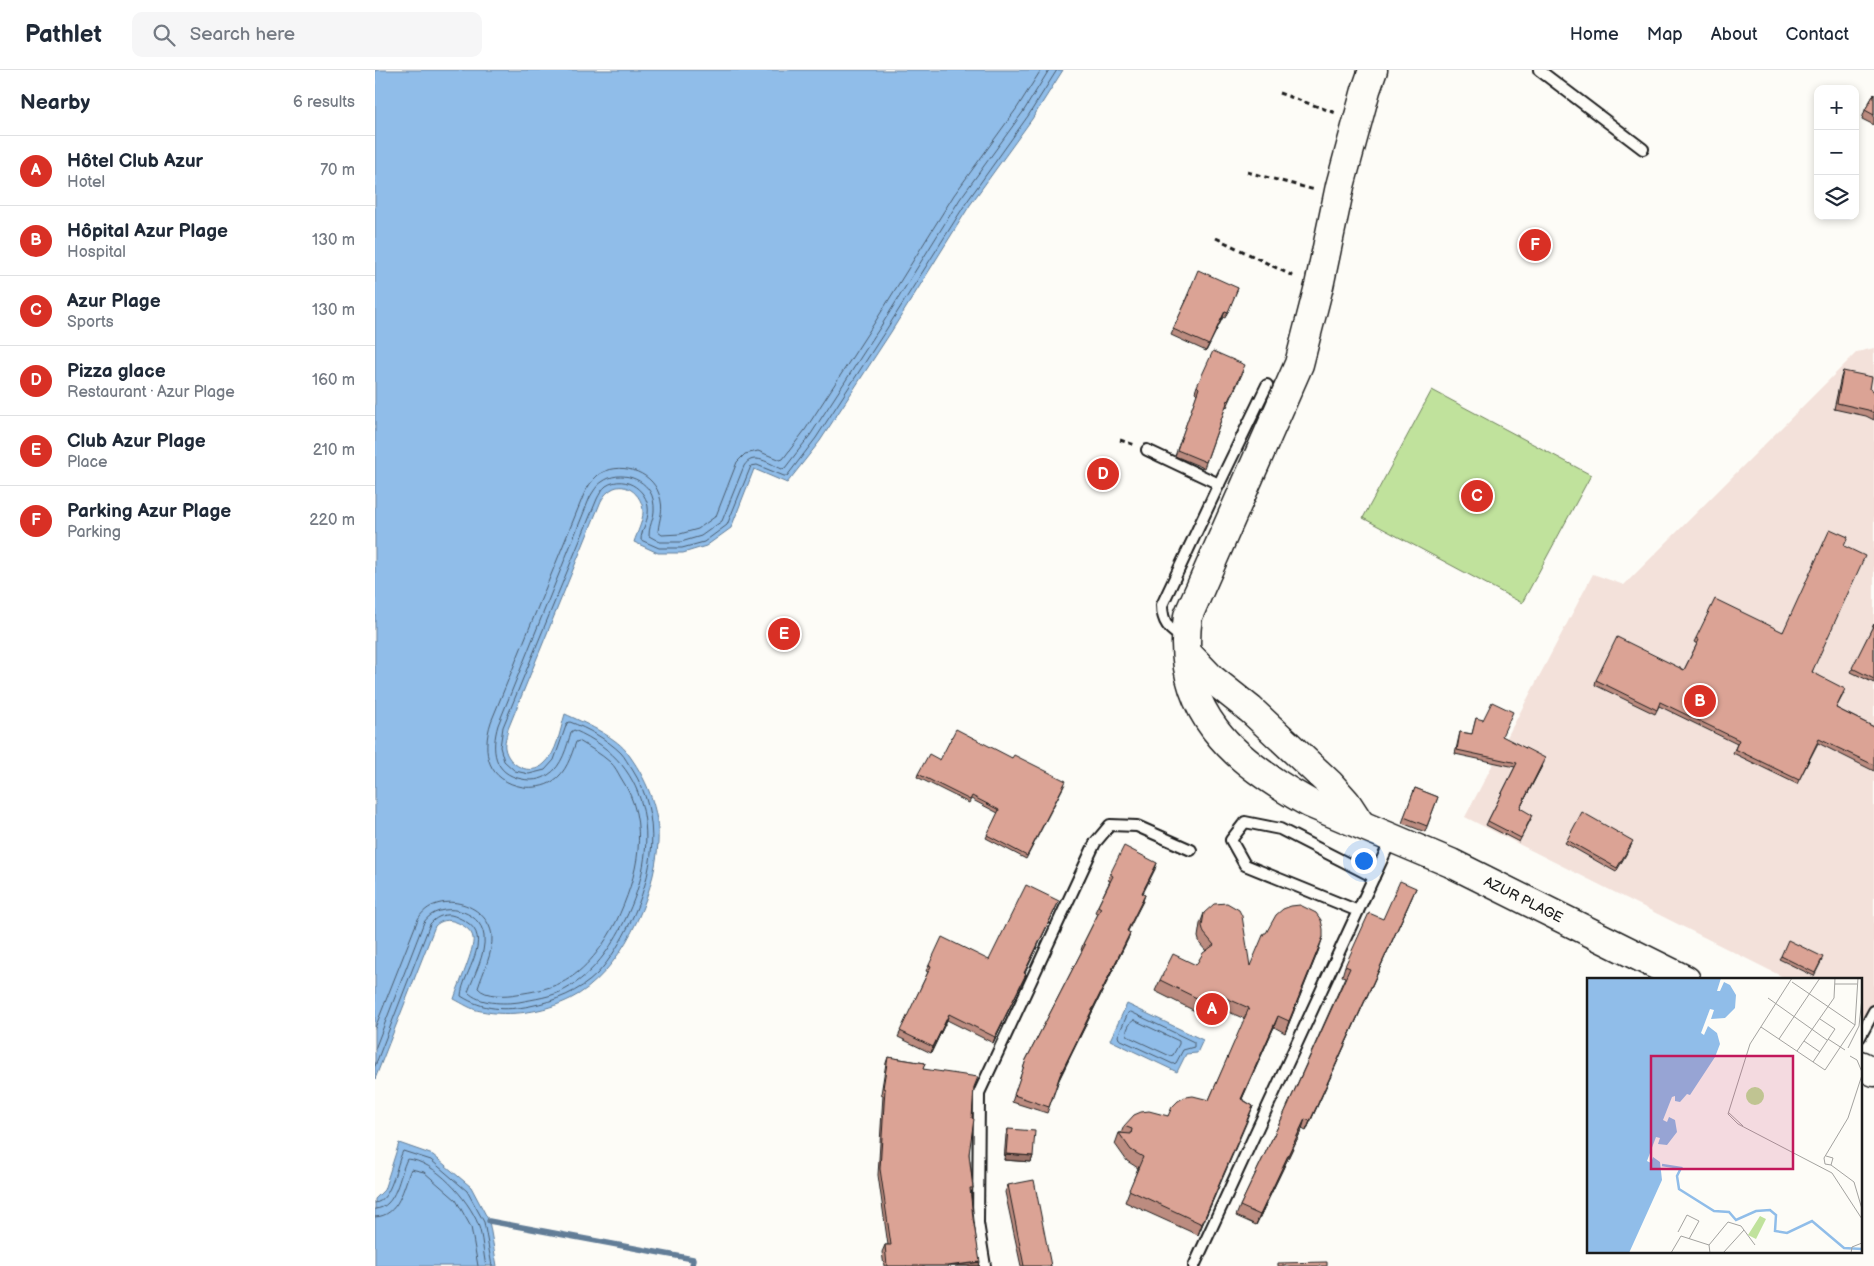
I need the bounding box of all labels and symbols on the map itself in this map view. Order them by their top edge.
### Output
pin: F [1519,226,1551,264]
pin: D [1087,455,1119,493]
pin: C [1461,477,1493,515]
pin: E [768,615,800,653]
pin: B [1684,682,1716,720]
your location [1351,848,1377,874]
street label: AZUR PLAGE [1481,872,1566,926]
inset map [1587,978,1861,1254]
pin: A [1196,990,1228,1028]

